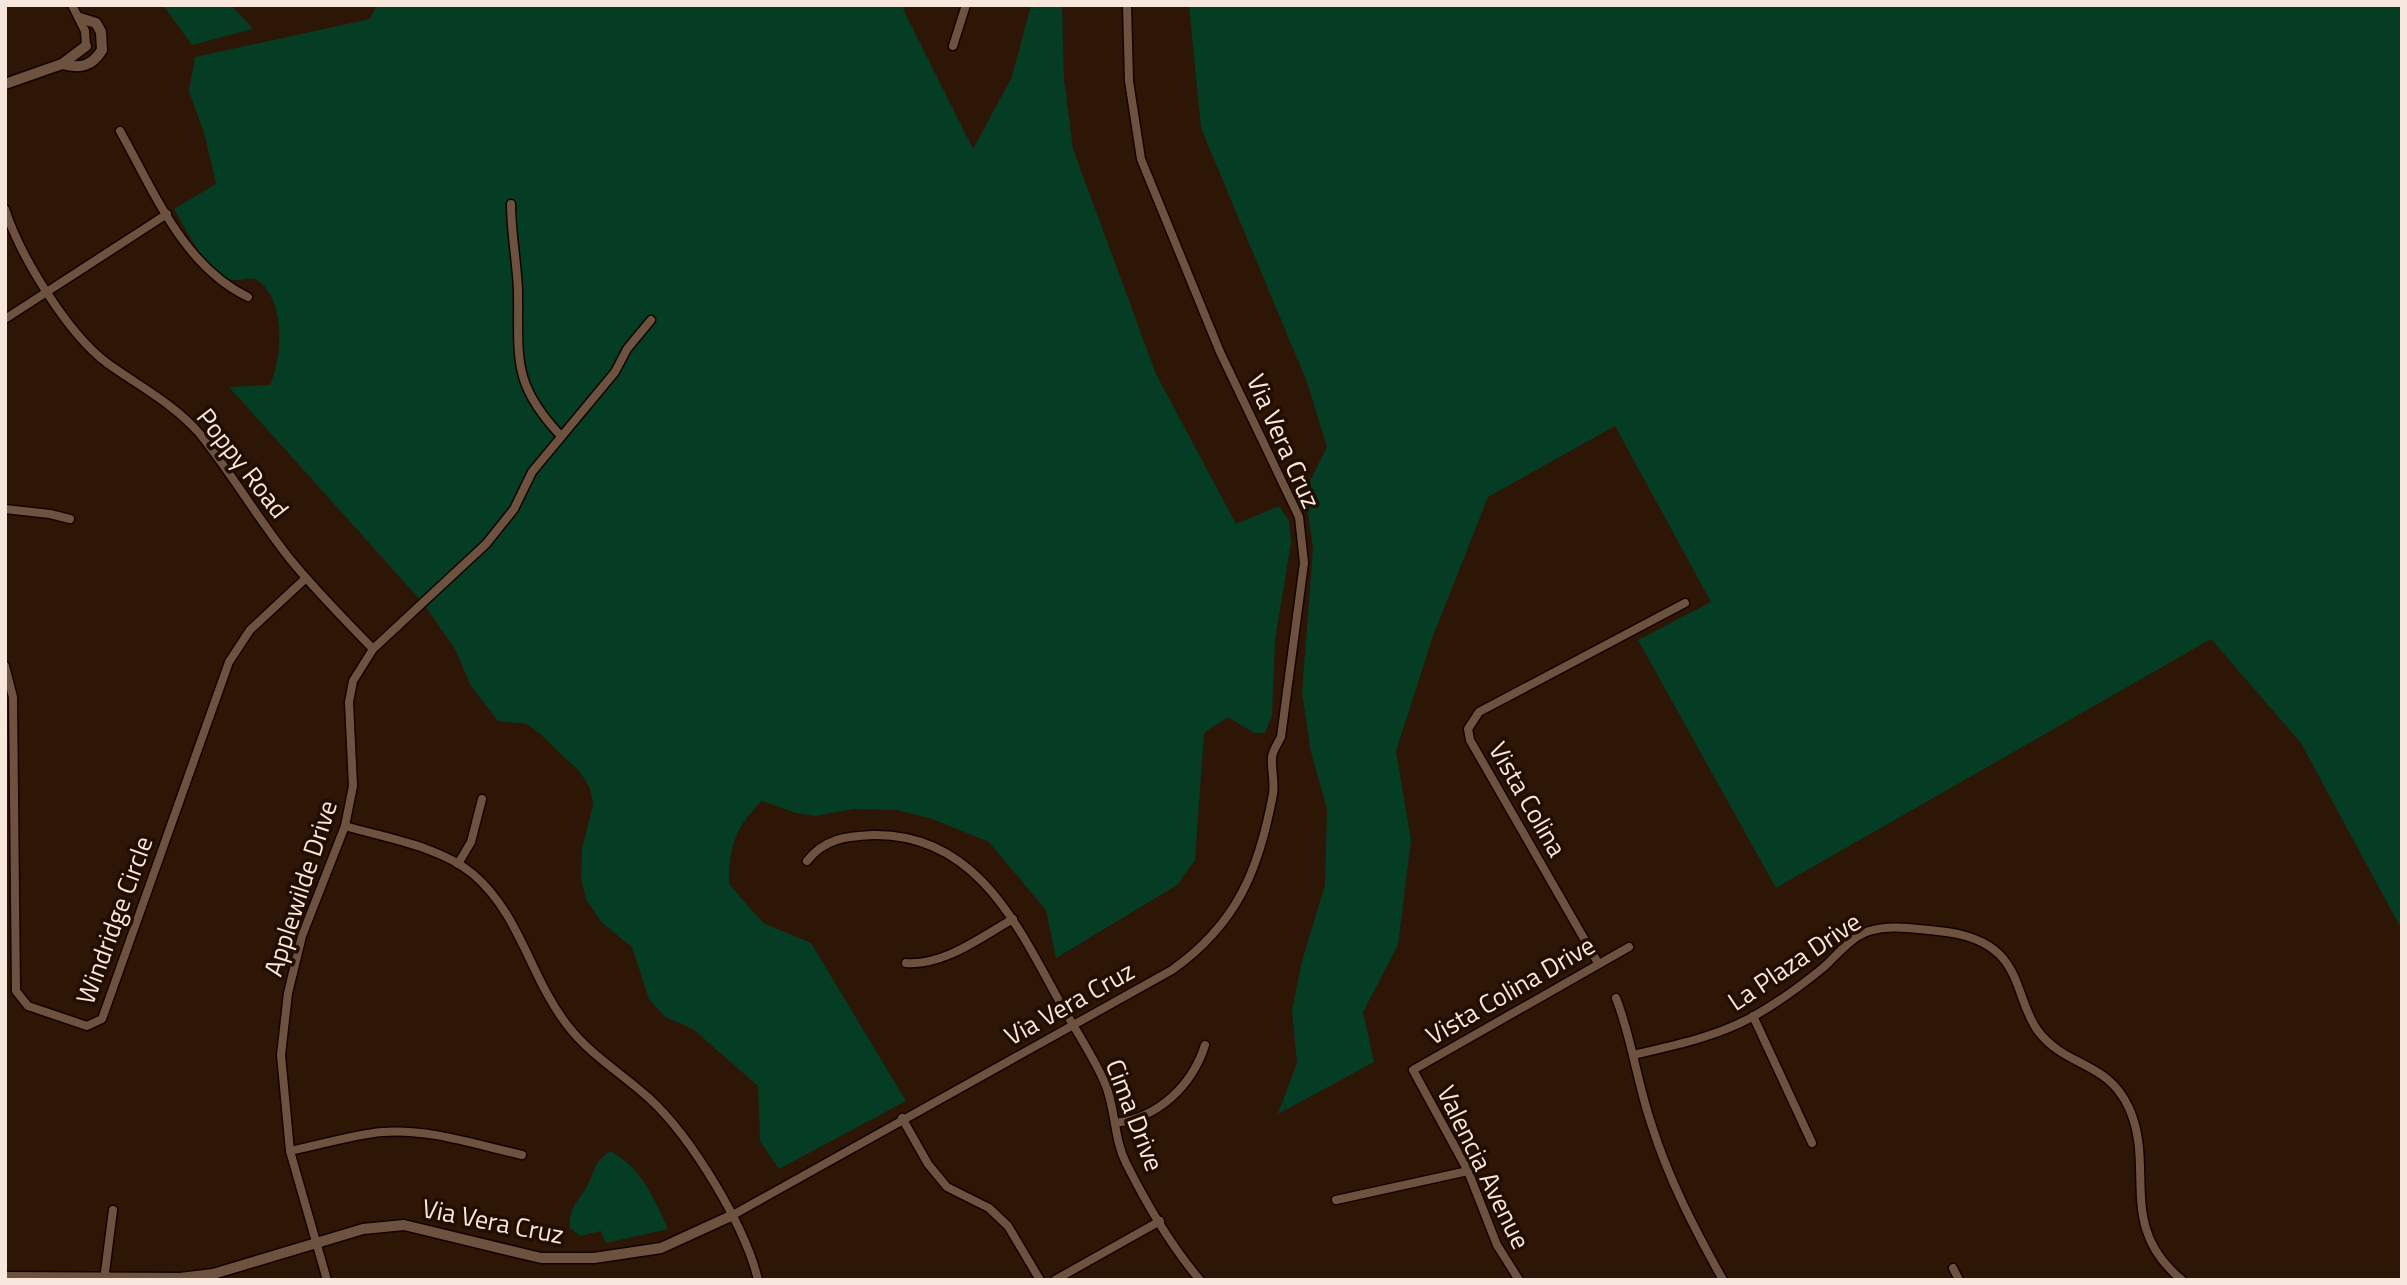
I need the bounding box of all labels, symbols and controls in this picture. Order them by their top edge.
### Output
street label: Via Vera Cruz [1237,368,1331,514]
street label: Poppy Road [187,399,299,527]
street label: Vista Colina [1479,734,1577,864]
street label: Applewilde Drive [253,795,347,981]
street label: Windridge Circle [66,831,162,1009]
street label: La Plaza Drive [1720,902,1868,1020]
street label: Vista Colina Drive [1418,926,1602,1054]
street label: Via Vera Cruz [997,951,1141,1055]
street label: Cima Drive [1096,1053,1174,1177]
street label: Valencia Avenue [1428,1079,1540,1255]
street label: Via Vera Cruz [419,1188,567,1254]

